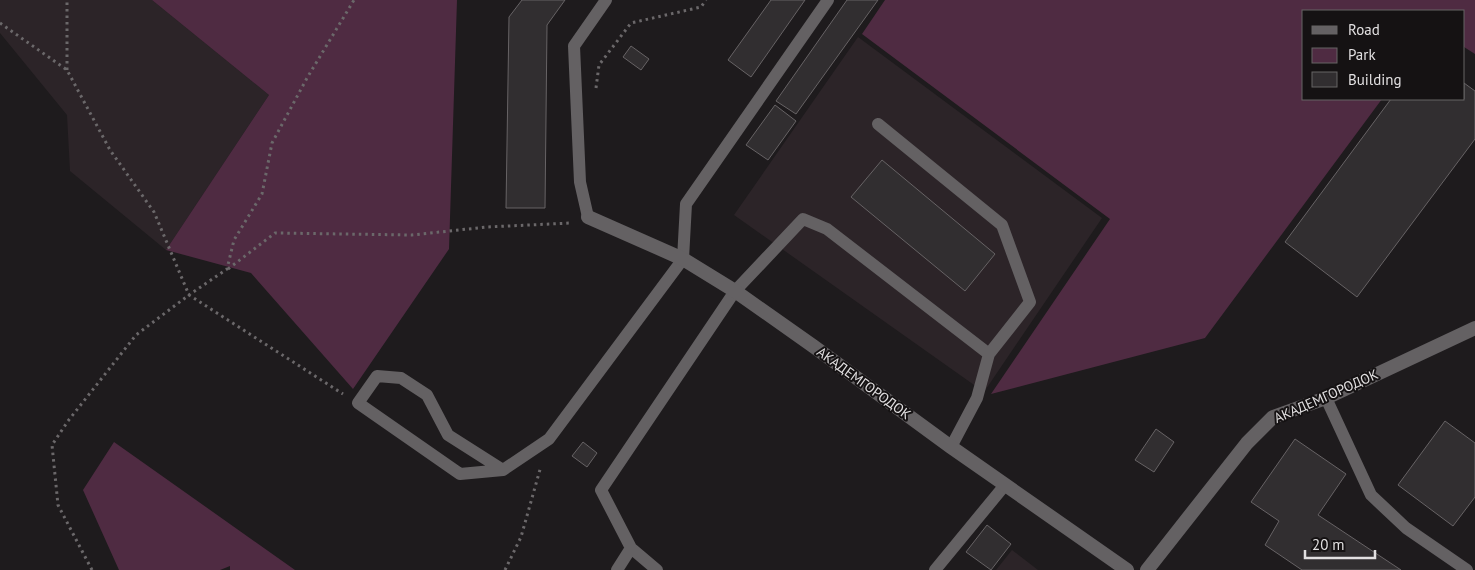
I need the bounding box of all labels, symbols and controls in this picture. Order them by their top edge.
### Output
legend [1302,10,1465,100]
text: Road [1348,20,1380,39]
text: Park [1348,45,1376,64]
text: Building [1348,70,1402,89]
street label: АКАДЕМГОРОДОК [813,343,915,423]
street label: АКАДЕМГОРОДОК [1271,365,1381,427]
scale bar [1305,528,1375,560]
text: 20 m [1312,535,1345,554]

